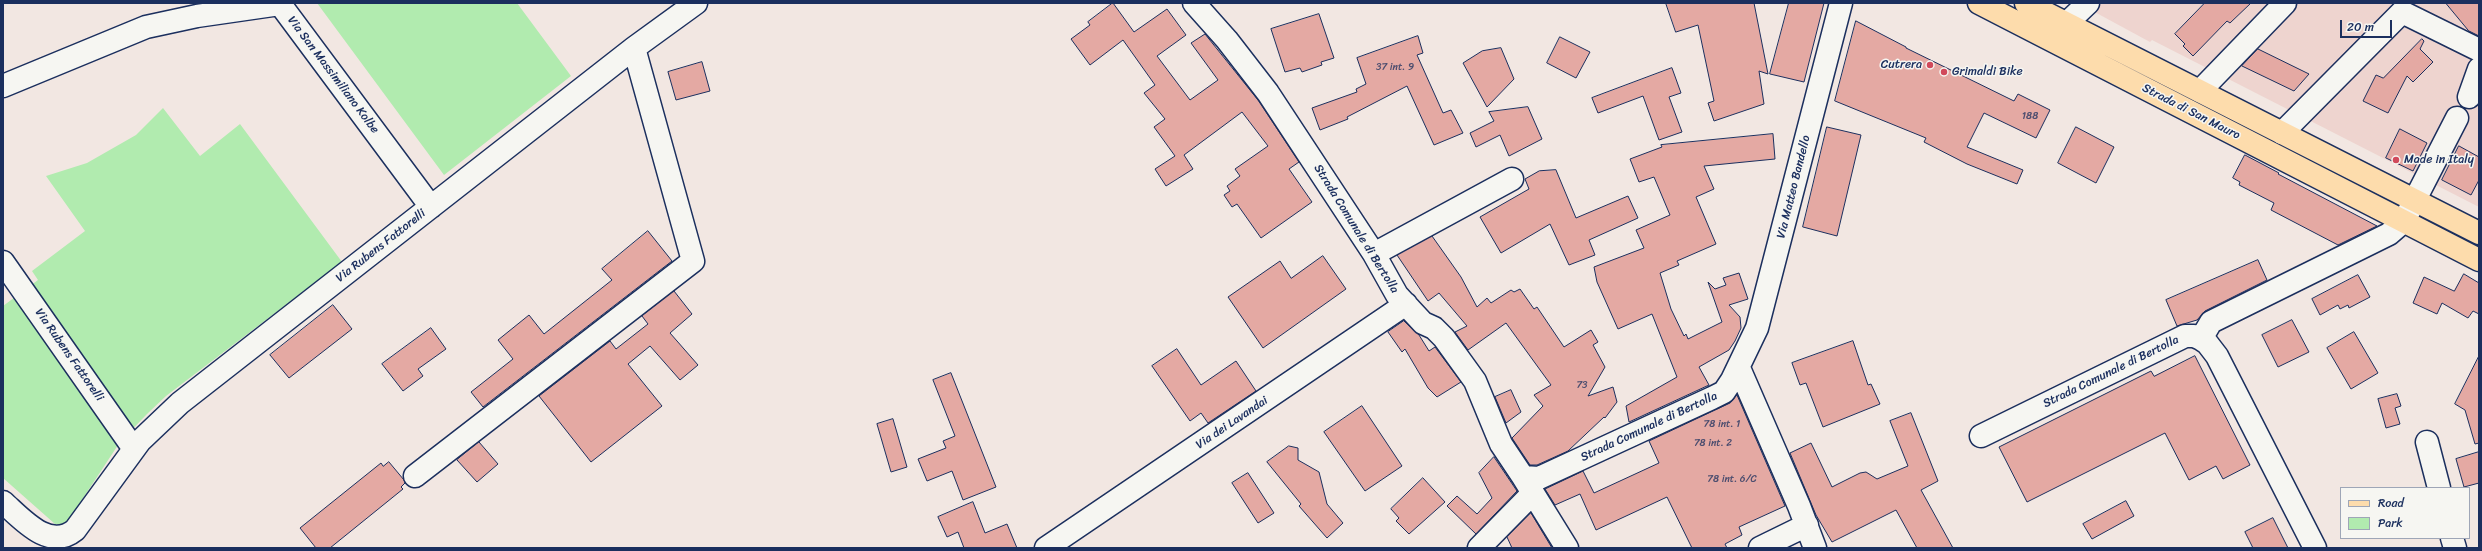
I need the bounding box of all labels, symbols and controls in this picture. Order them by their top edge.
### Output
scale bar [2342,12,2394,38]
street label: Via San Massimiliano Kolbe [284,14,382,136]
text: 20 m [2347,16,2374,38]
place label: Cutrera [1881,58,1922,72]
marker: Cutrera [1925,60,1935,70]
house number: 37 int. 9 [1376,61,1414,73]
place label: Grimaldi Bike [1952,65,2023,79]
marker: Grimaldi Bike [1939,67,1949,77]
street label: Strada di San Mauro [2140,81,2242,143]
house number: 188 [2022,110,2038,122]
street label: Via Matteo Bandello [1774,134,1814,240]
place label: Made in Italy [2404,153,2474,167]
marker: Made in Italy [2391,155,2401,165]
street label: Strada Comunale di Bertolla [1310,162,1402,296]
street label: Via Rubens Fattorelli [333,206,429,286]
street label: Via Rubens Fattorelli [32,306,106,404]
street label: Strada Comunale di Bertolla [2041,333,2181,411]
house number: 73 [1576,379,1588,391]
street label: Strada Comunale di Bertolla [1578,389,1720,465]
street label: Via dei Lavandai [1193,394,1271,452]
house number: 78 int. 1 [1704,418,1740,430]
house number: 78 int. 2 [1694,437,1732,449]
house number: 78 int. 6/C [1707,473,1757,485]
legend [2340,487,2470,539]
text: Road [2378,492,2404,514]
text: Park [2378,512,2403,534]

